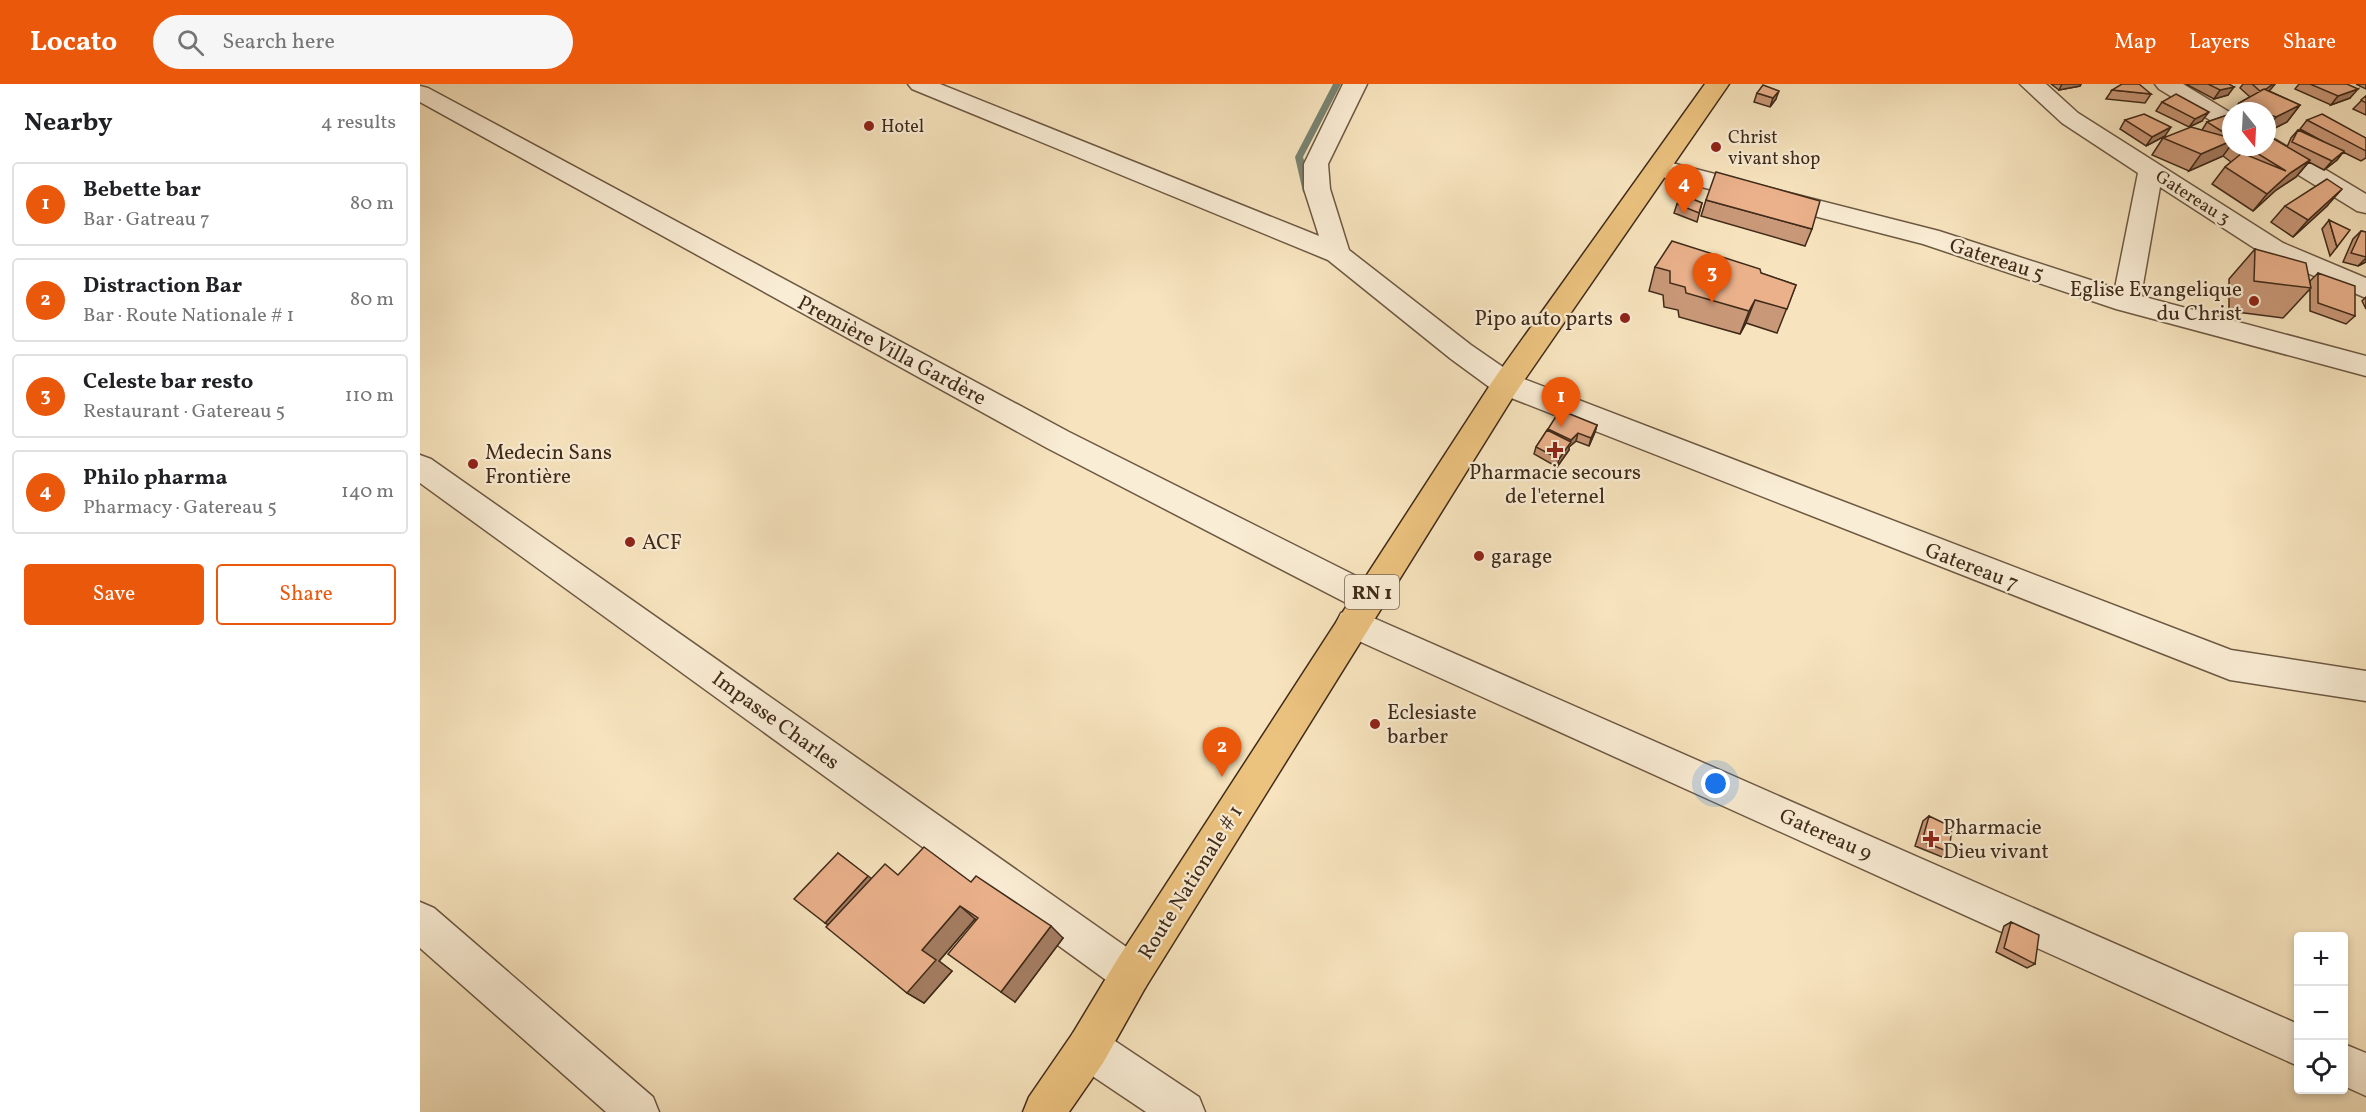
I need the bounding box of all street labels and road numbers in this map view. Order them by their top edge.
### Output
street label: Gatereau 3 [2150,165,2234,232]
street label: Gatereau 5 [1945,231,2048,289]
street label: Première Villa Gardère [792,289,991,413]
street label: Gatereau 7 [1920,536,2022,599]
road number: RN 1 [1345,575,1399,609]
street label: Impasse Charles [705,665,845,777]
street label: Route Nationale # 1 [1132,800,1250,966]
street label: Gatereau 9 [1774,802,1876,869]

